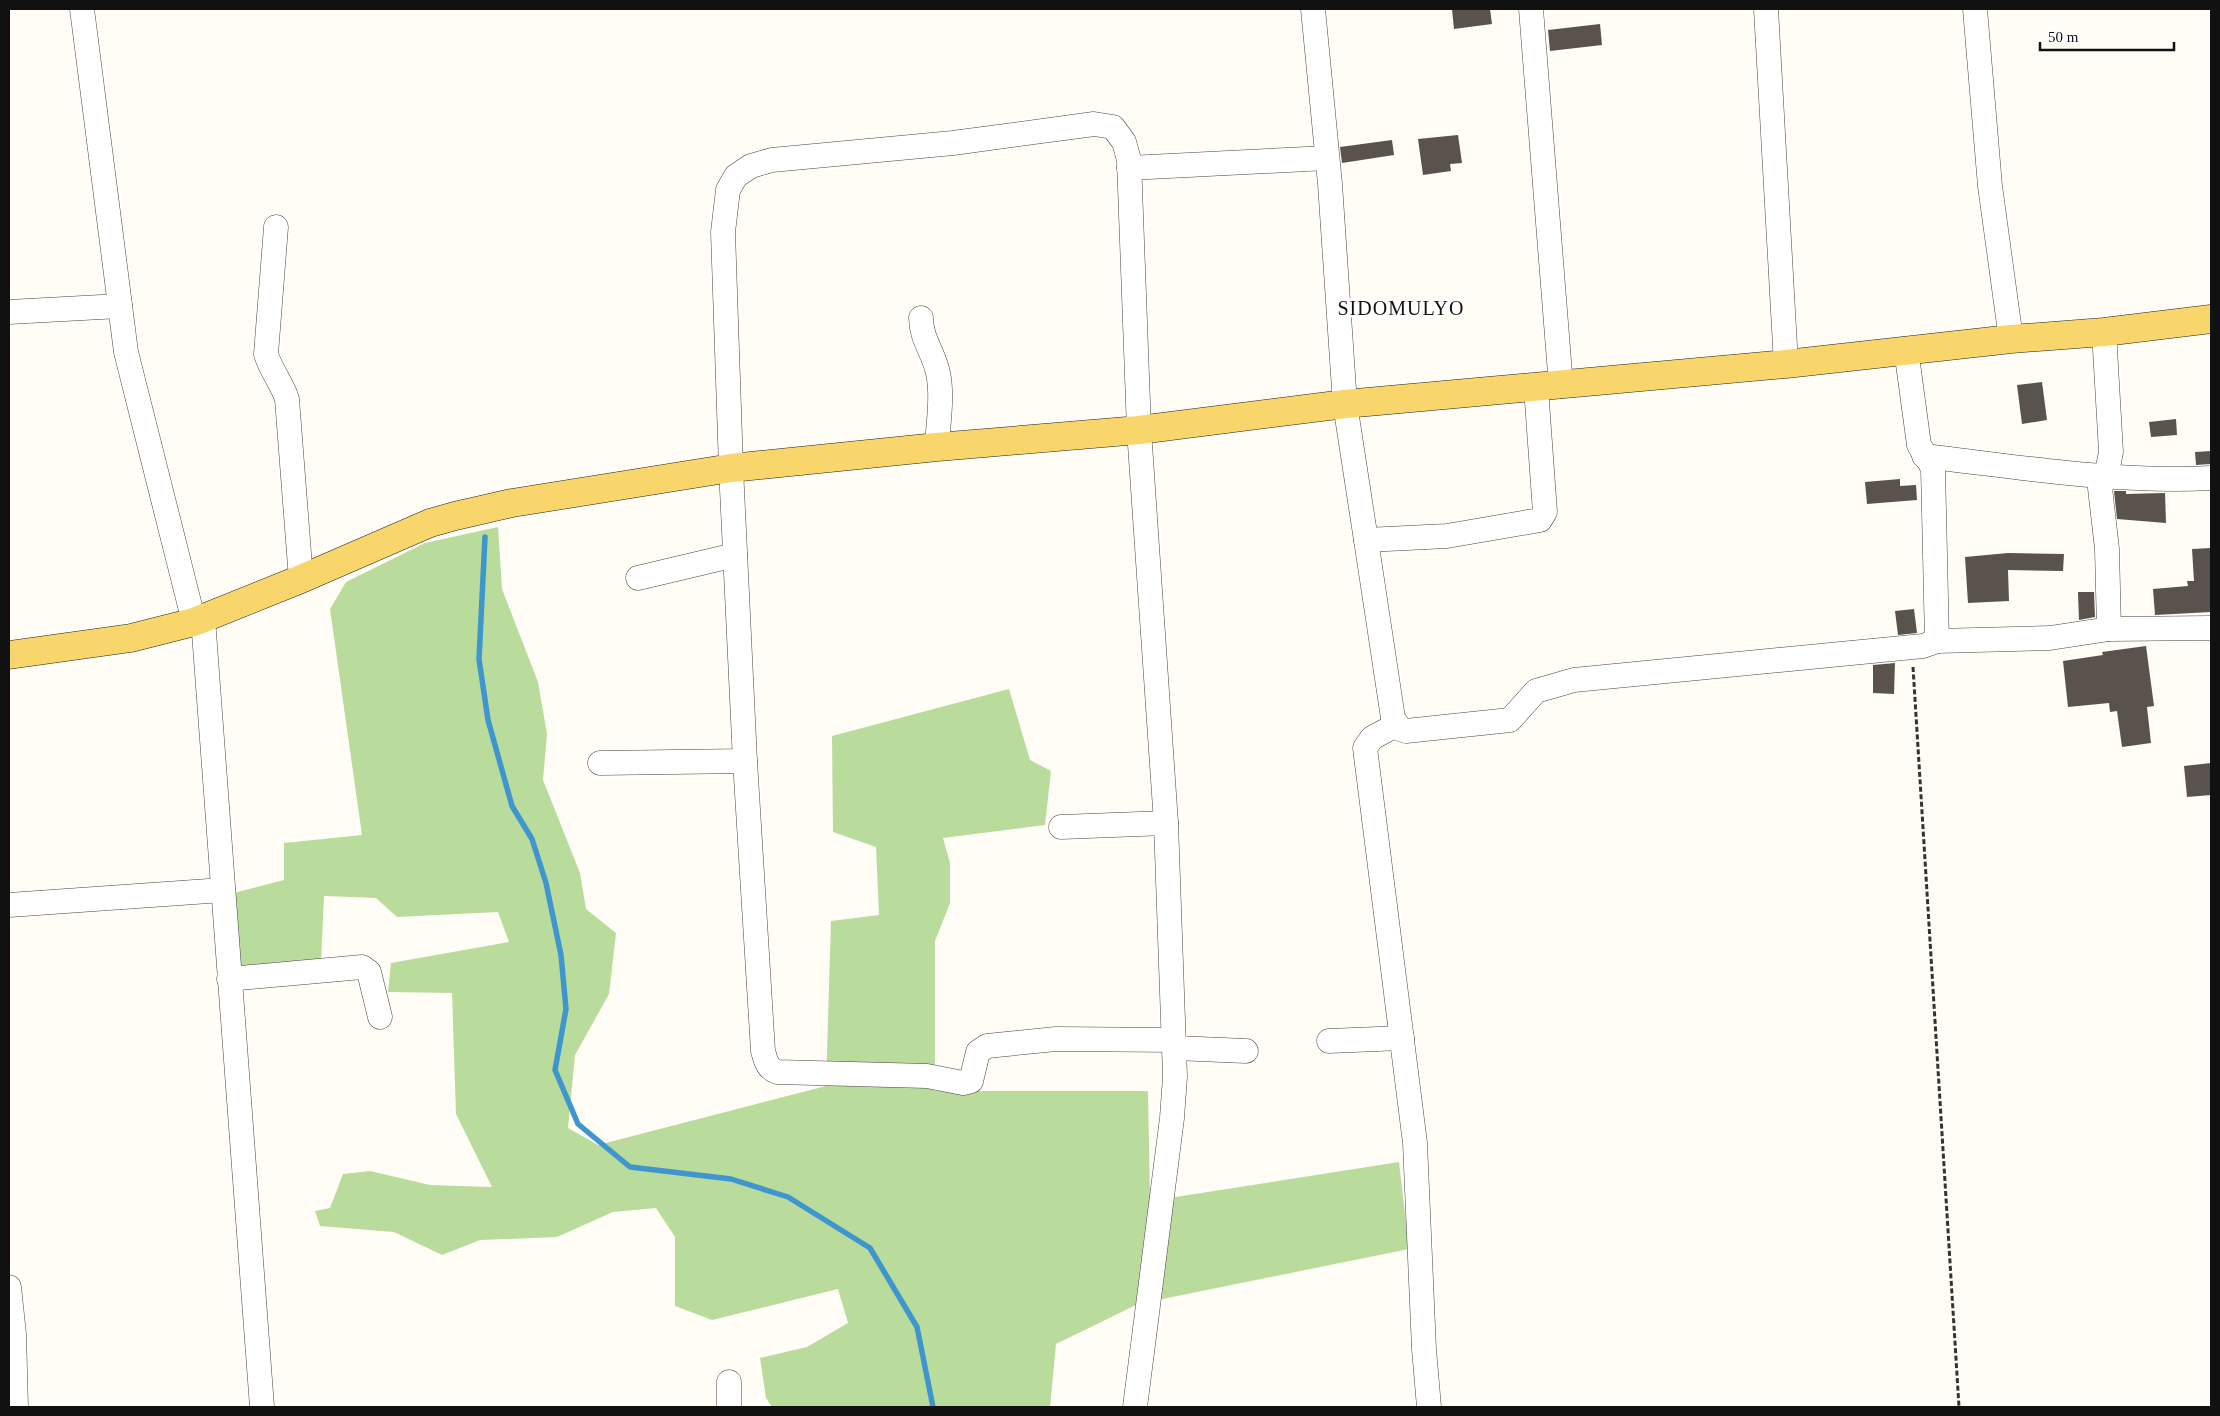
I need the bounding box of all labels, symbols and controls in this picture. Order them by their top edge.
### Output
scale bar [2040,20,2174,52]
text: 50 m [2048,29,2079,45]
district label: SIDOMULYO [1338,297,1465,319]

